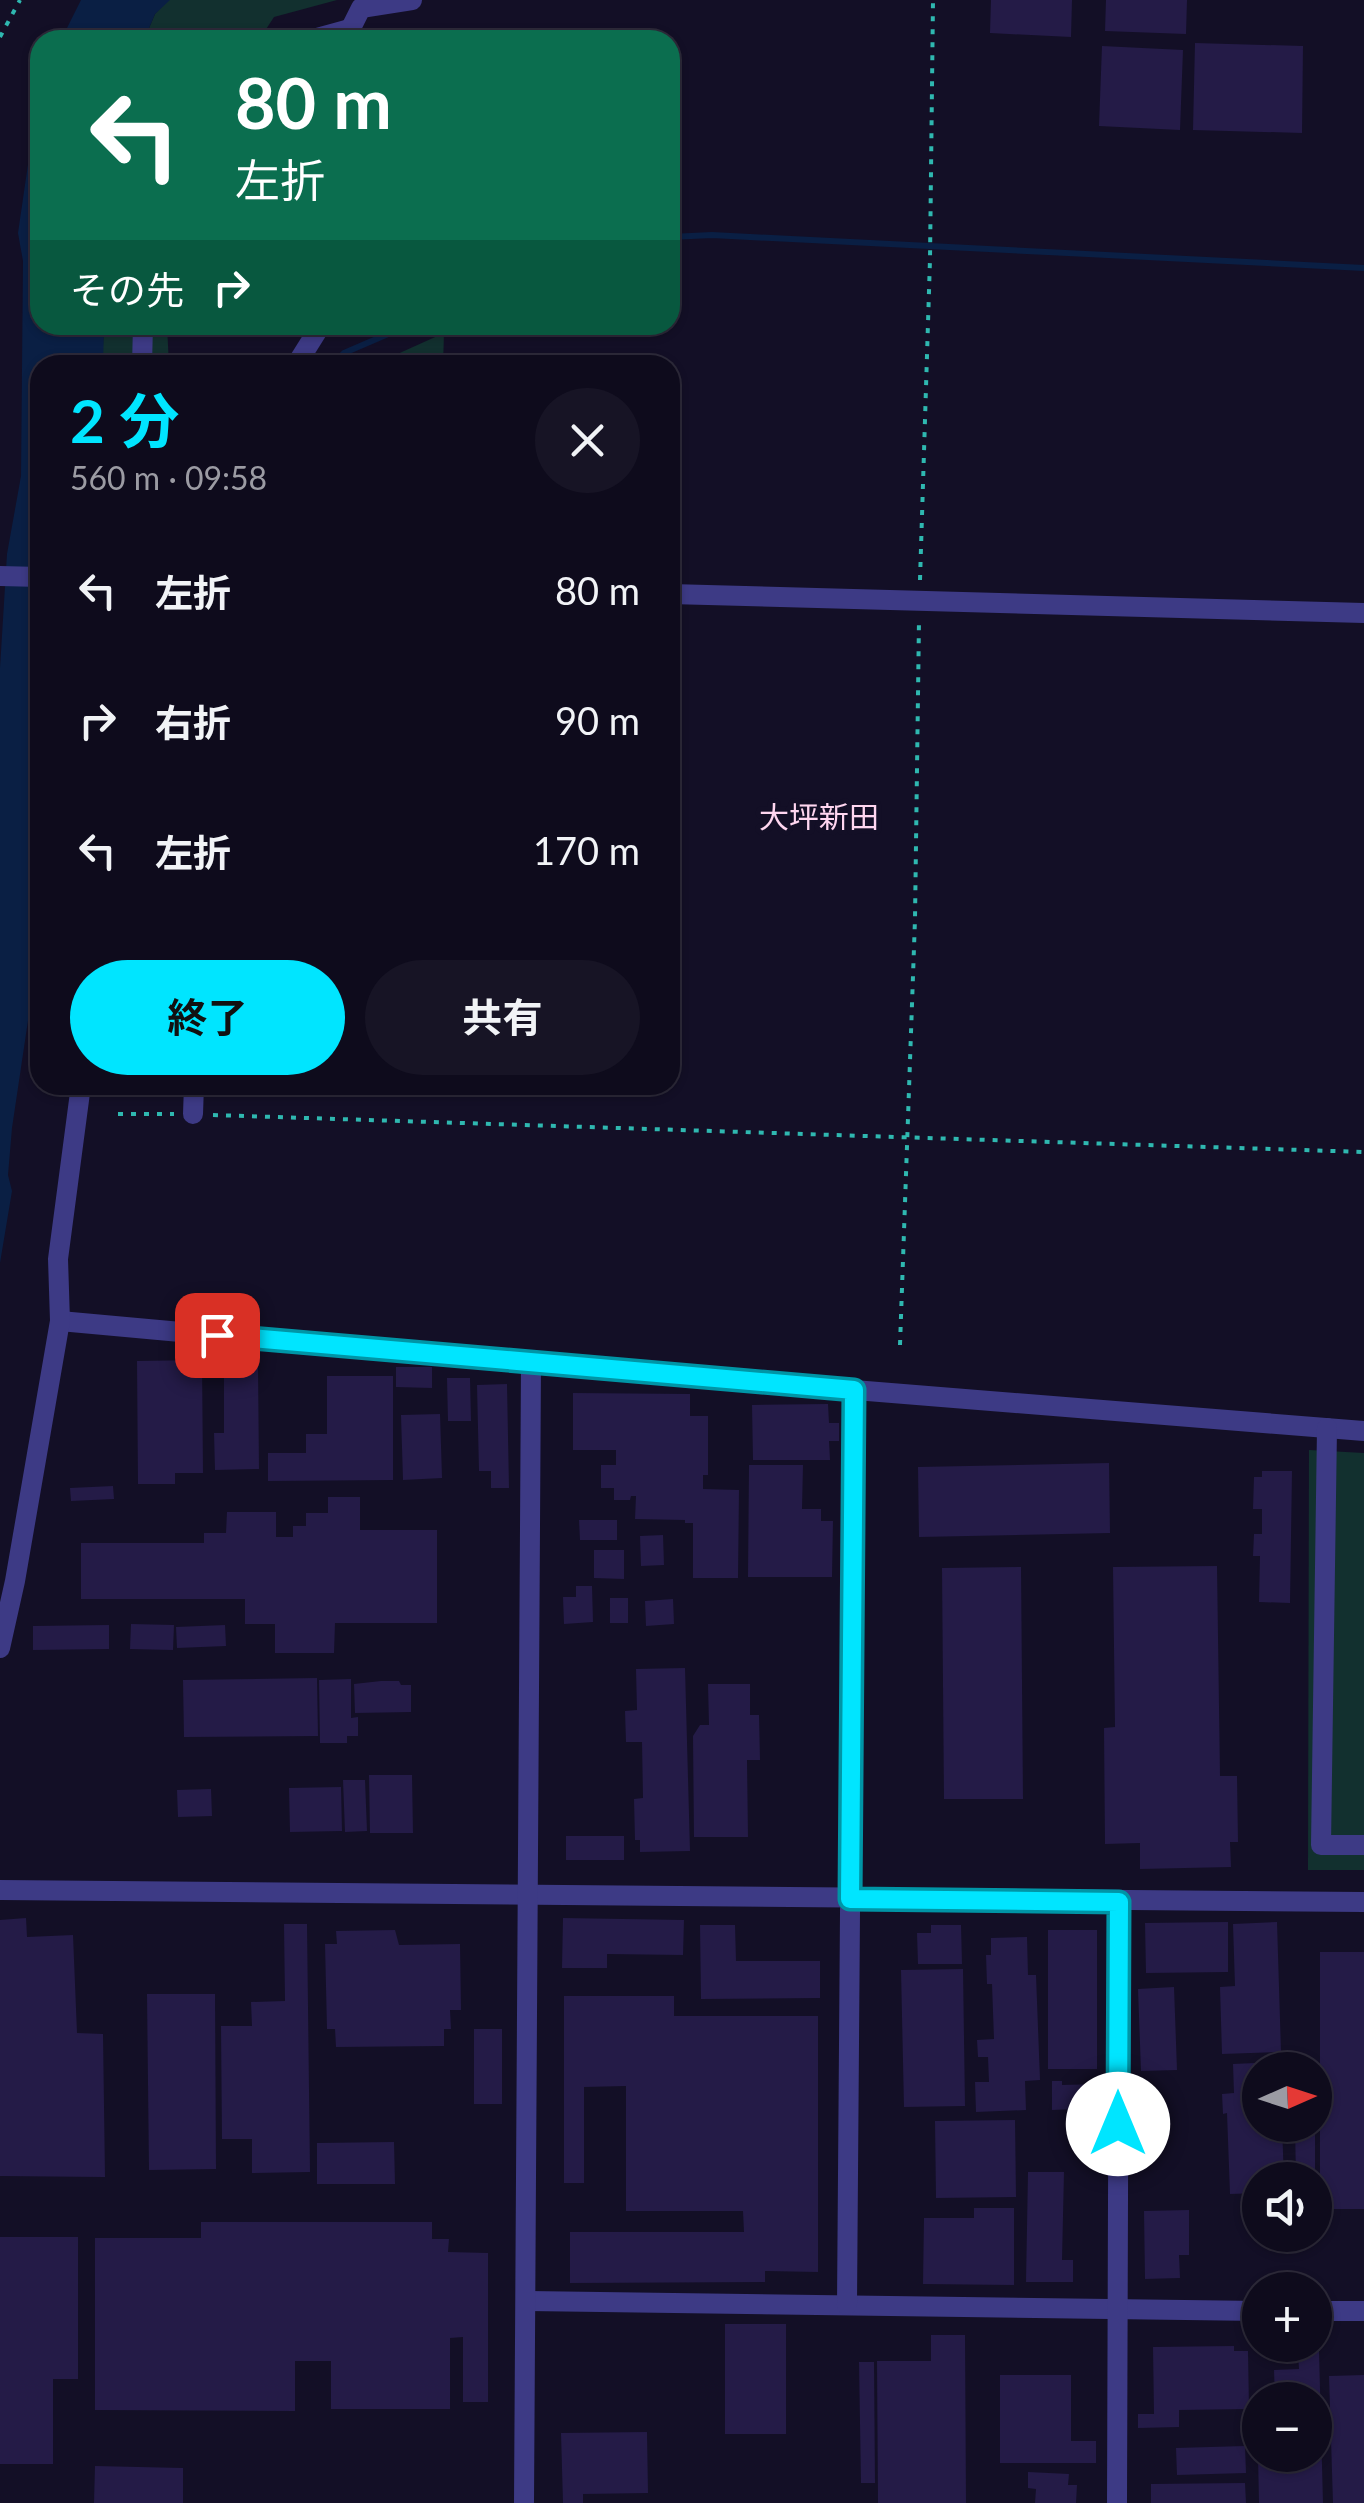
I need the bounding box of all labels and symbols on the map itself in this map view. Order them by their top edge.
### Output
district label: 大坪新田 [759,798,879,834]
pin [175,1293,260,1378]
north arrow [1242,2052,1332,2142]
position arrow [1066,2072,1170,2176]

